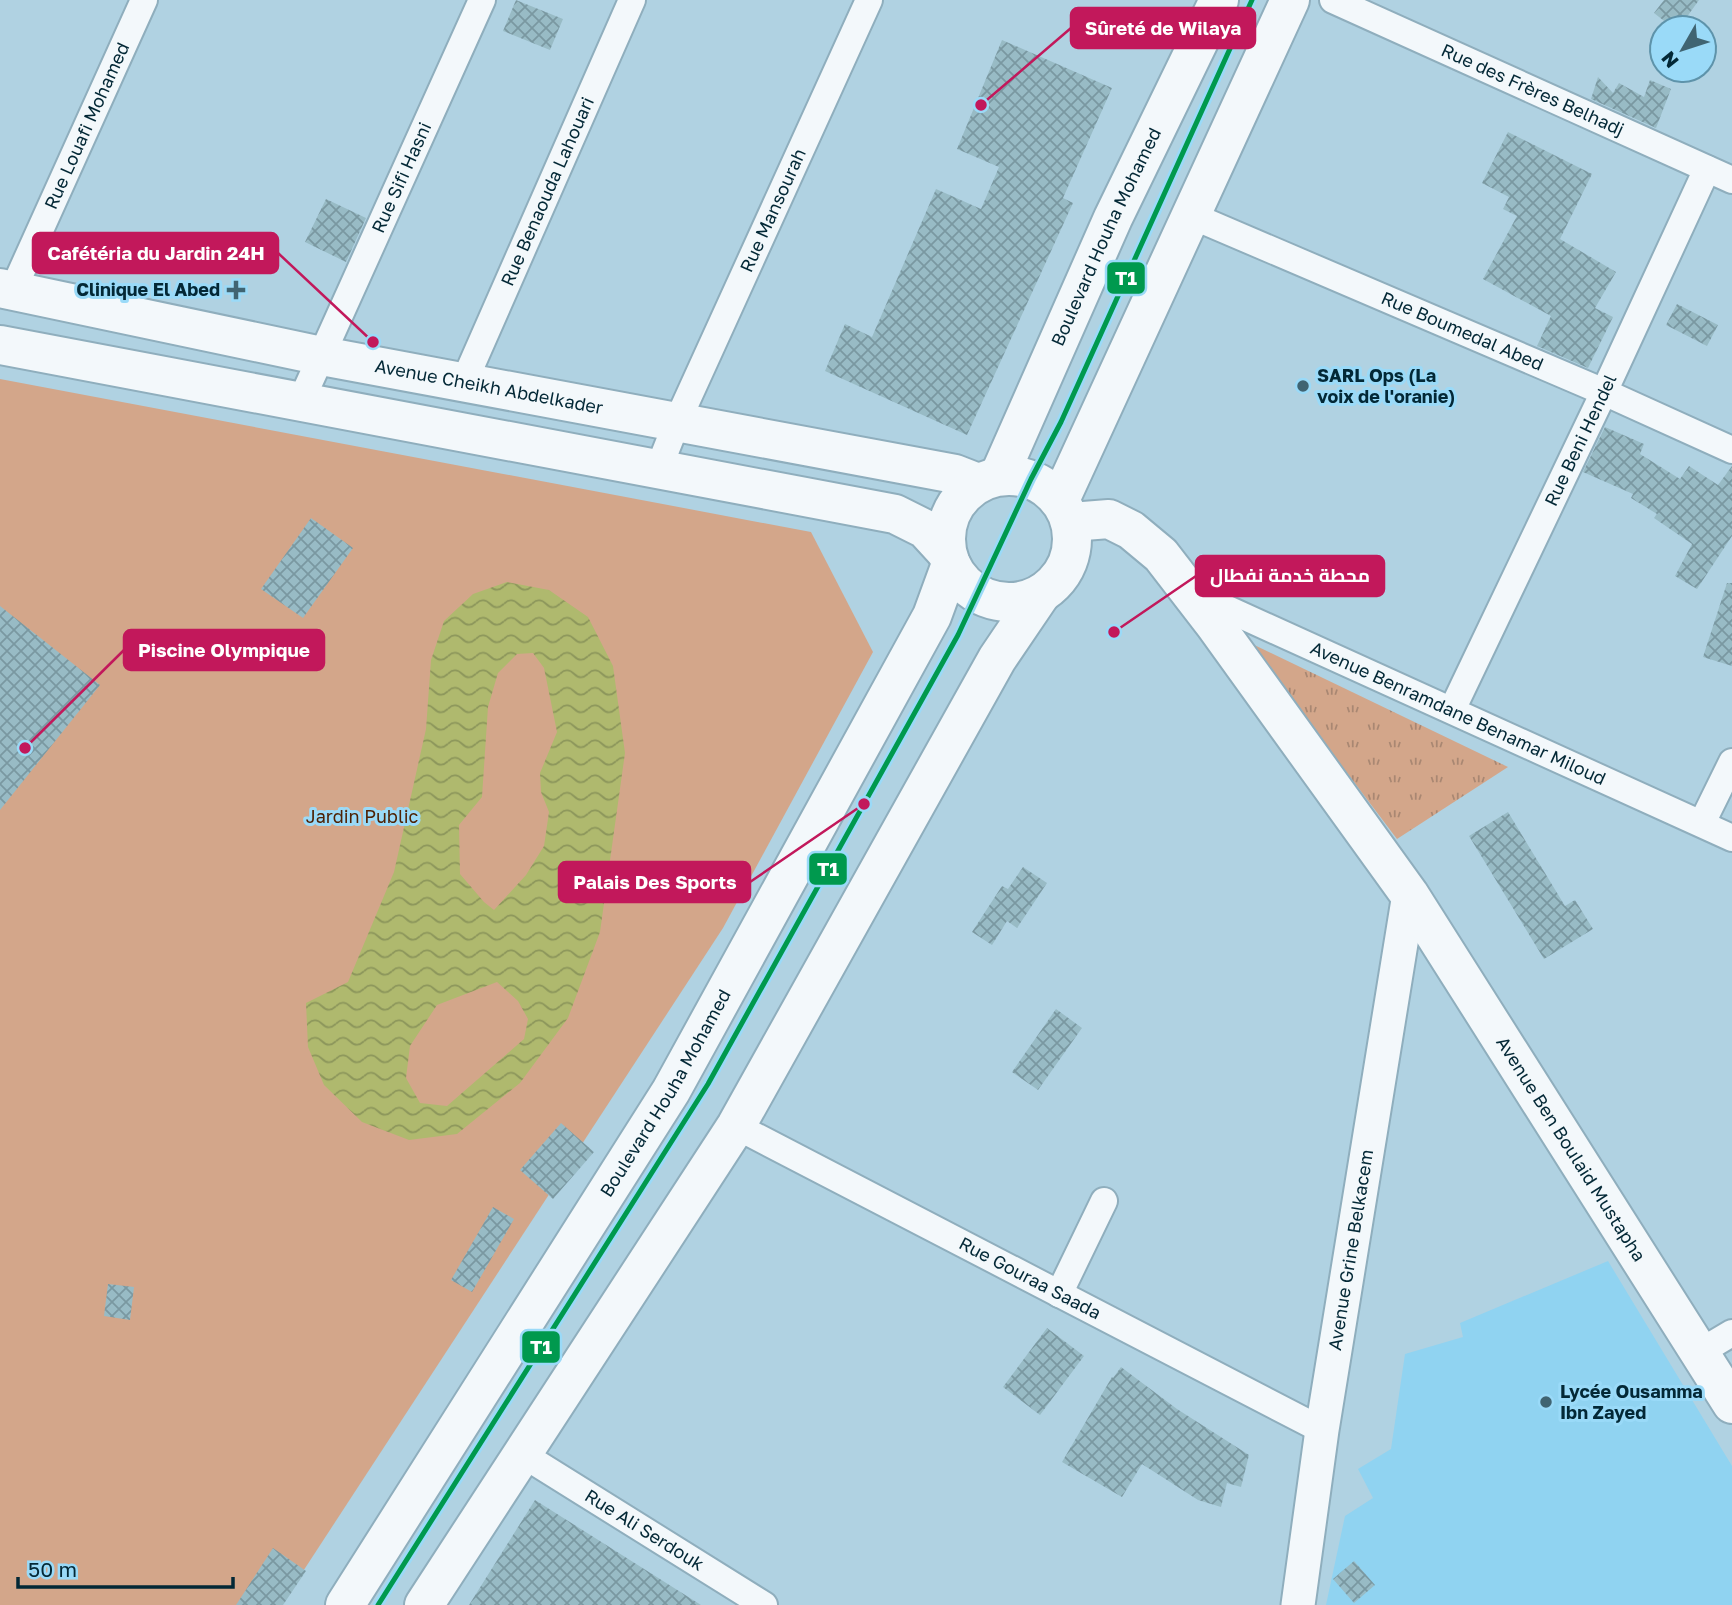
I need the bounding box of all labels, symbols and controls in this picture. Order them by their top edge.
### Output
callout: Sûreté de Wilaya [1071,8,1255,48]
north arrow [1648,14,1718,84]
text: Sûreté de Wilaya [1085,16,1241,39]
street label: Rue des Frères Belhadj [1438,38,1628,140]
street label: Rue Louafi Mohamed [39,39,133,212]
text: N [1656,47,1683,73]
street label: Rue Benaouda Lahouari [496,93,598,289]
street label: Rue Sifi Hasni [366,118,435,236]
street label: Boulevard Houha Mohamed [1046,124,1165,349]
street label: Rue Mansourah [735,145,810,276]
callout: Cafétéria du Jardin 24H [33,233,278,273]
text: Cafétéria du Jardin 24H [47,241,265,264]
line badge: T1 [1106,261,1146,295]
text: T1 [1115,266,1137,289]
place label: Clinique El Abed [76,278,220,300]
marker: Clinique El Abed [226,280,246,300]
street label: Rue Boumedal Abed [1378,286,1547,375]
street label: Avenue Cheikh Abdelkader [373,354,605,418]
place label: SARL Ops (La voix de l'oranie) [1317,364,1455,407]
street label: Rue Beni Hendel [1539,370,1621,509]
marker: SARL Ops (La voix de l'oranie) [1295,378,1311,394]
callout: محطة خدمة نفطال [1196,556,1384,596]
text: محطة خدمة نفطال [1210,563,1370,588]
callout: Piscine Olympique [124,630,324,670]
street label: Avenue Benramdane Benamar Miloud [1307,636,1610,789]
text: Piscine Olympique [138,638,310,661]
park label: Jardin Public [306,805,418,827]
line badge: T1 [808,852,848,886]
text: T1 [817,857,839,880]
callout: Palais Des Sports [559,862,750,902]
text: Palais Des Sports [573,870,737,893]
street label: Boulevard Houha Mohamed [595,985,735,1201]
street label: Avenue Ben Boulaid Mustapha [1492,1032,1651,1265]
street label: Avenue Grine Belkacem [1323,1148,1377,1352]
street label: Rue Gouraa Saada [956,1232,1105,1323]
line badge: T1 [521,1330,561,1364]
text: T1 [530,1335,552,1358]
place label: Lycée Ousamma Ibn Zayed [1560,1380,1703,1423]
marker: Lycée Ousamma Ibn Zayed [1538,1394,1554,1410]
street label: Rue Ali Serdouk [581,1484,708,1575]
scale bar [18,1546,233,1590]
text: 50 m [28,1556,77,1582]

